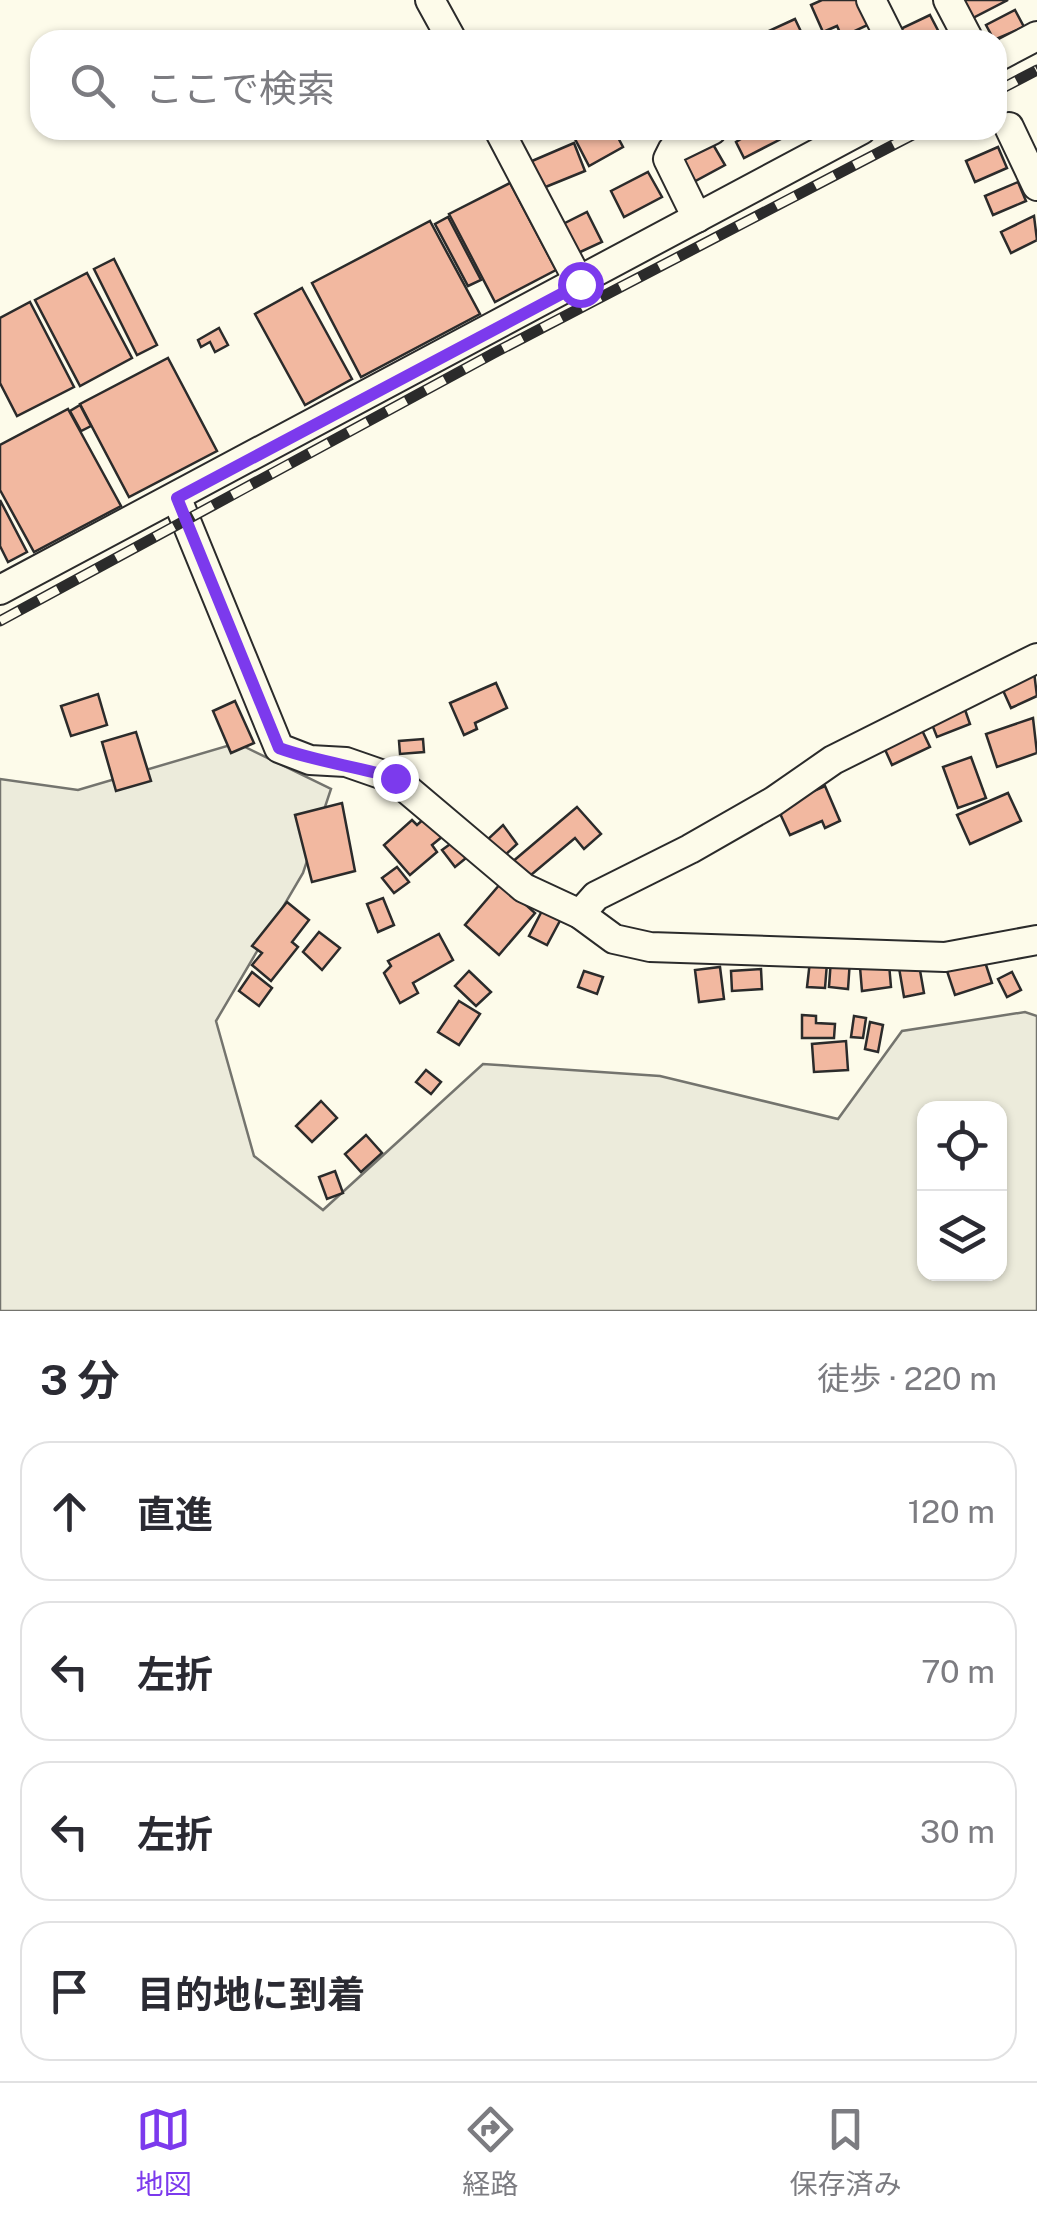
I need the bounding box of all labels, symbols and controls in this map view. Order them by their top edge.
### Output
search box [30,30,1007,140]
icon: search [65,58,120,113]
text: ここで検索 [145,66,335,111]
route start [558,262,604,308]
route end [373,756,419,802]
map controls [917,1101,1007,1281]
button: locate [917,1101,1007,1191]
button: layers [917,1191,1007,1281]
text: 3 分 [40,1355,119,1404]
text: 徒歩 · 220 m [817,1360,997,1397]
icon: ahead [42,1484,97,1539]
text: 直進 [137,1492,213,1537]
text: 120 m [908,1493,995,1530]
icon: left [42,1644,97,1699]
text: 左折 [137,1652,213,1697]
text: 70 m [921,1653,995,1690]
icon: left [42,1804,97,1859]
text: 左折 [137,1812,213,1857]
text: 30 m [920,1813,995,1850]
icon: arrive [42,1964,97,2019]
text: 目的地に到着 [137,1972,365,2017]
tab: 地図 [135,2102,192,2202]
tab: 経路 [462,2102,519,2202]
tab: 保存済み [789,2102,902,2202]

